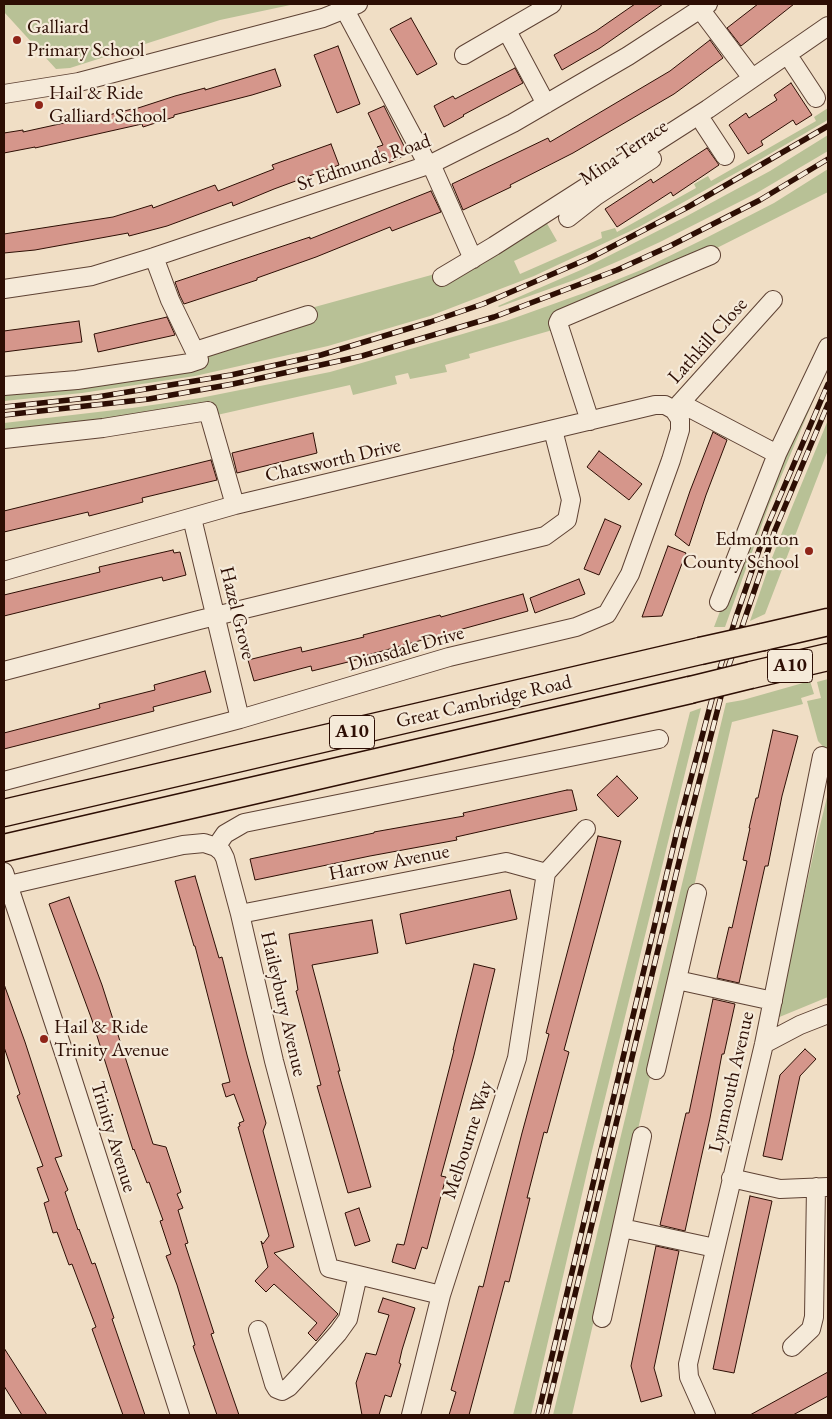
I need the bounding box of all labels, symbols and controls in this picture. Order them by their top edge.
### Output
place label: Galliard Primary School [27,16,145,63]
marker: Galliard Primary School [11,34,23,46]
place label: Hail & Ride Galliard School [49,82,167,129]
marker: Hail & Ride Galliard School [33,99,45,111]
street label: Mina Terrace [575,115,673,191]
street label: St Edmunds Road [294,129,434,197]
street label: Lathkill Close [663,293,753,389]
street label: Chatsworth Drive [263,434,403,488]
place label: Edmonton County School [683,528,799,575]
marker: Edmonton County School [803,545,815,557]
street label: Hazel Grove [214,564,260,662]
street label: Dimsdale Drive [345,621,467,677]
road number: A10 [768,649,812,682]
street label: Great Cambridge Road [394,670,574,734]
road number: A10 [330,716,374,749]
street label: Harrow Avenue [327,840,451,886]
street label: Haileybury Avenue [255,929,311,1079]
street label: Lynmouth Avenue [704,1009,760,1155]
place label: Hail & Ride Trinity Avenue [54,1016,169,1063]
marker: Hail & Ride Trinity Avenue [38,1033,50,1045]
street label: Melbourne Way [438,1078,498,1202]
street label: Trinity Avenue [85,1079,141,1195]

